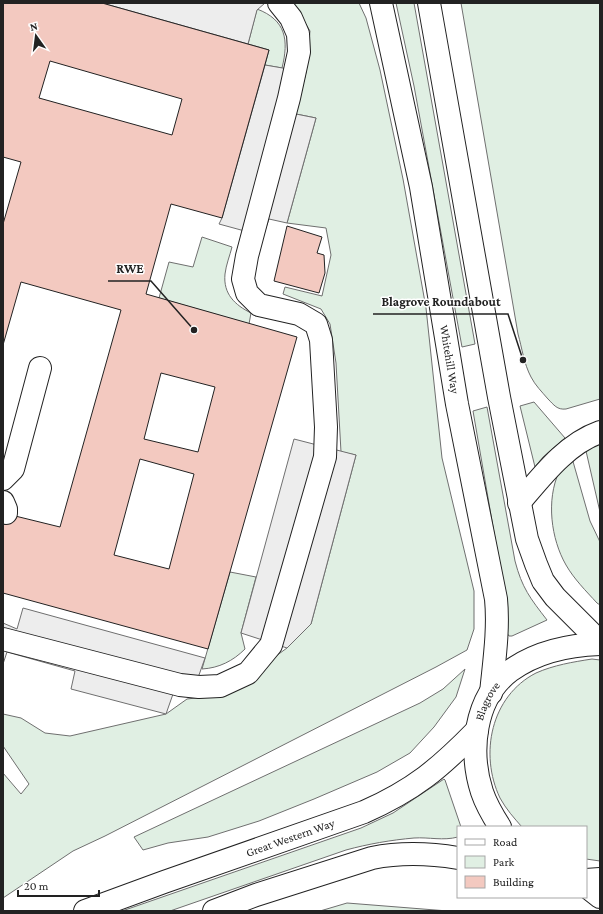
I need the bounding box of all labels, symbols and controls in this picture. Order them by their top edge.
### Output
north arrow [16,16,56,56]
text: N [28,19,39,33]
callout: RWE [108,256,151,281]
text: RWE [116,261,144,276]
callout: Blagrove Roundabout [373,289,508,314]
text: Blagrove Roundabout [381,294,501,309]
street label: Whitehill Way [437,324,462,395]
street label: Blagrove [472,679,503,722]
street label: Great Western Way [244,816,337,860]
legend [457,826,587,898]
text: Road [493,835,518,849]
text: Park [493,855,515,869]
scale bar [18,872,99,898]
text: Building [493,875,534,889]
text: 20 m [24,879,49,893]

